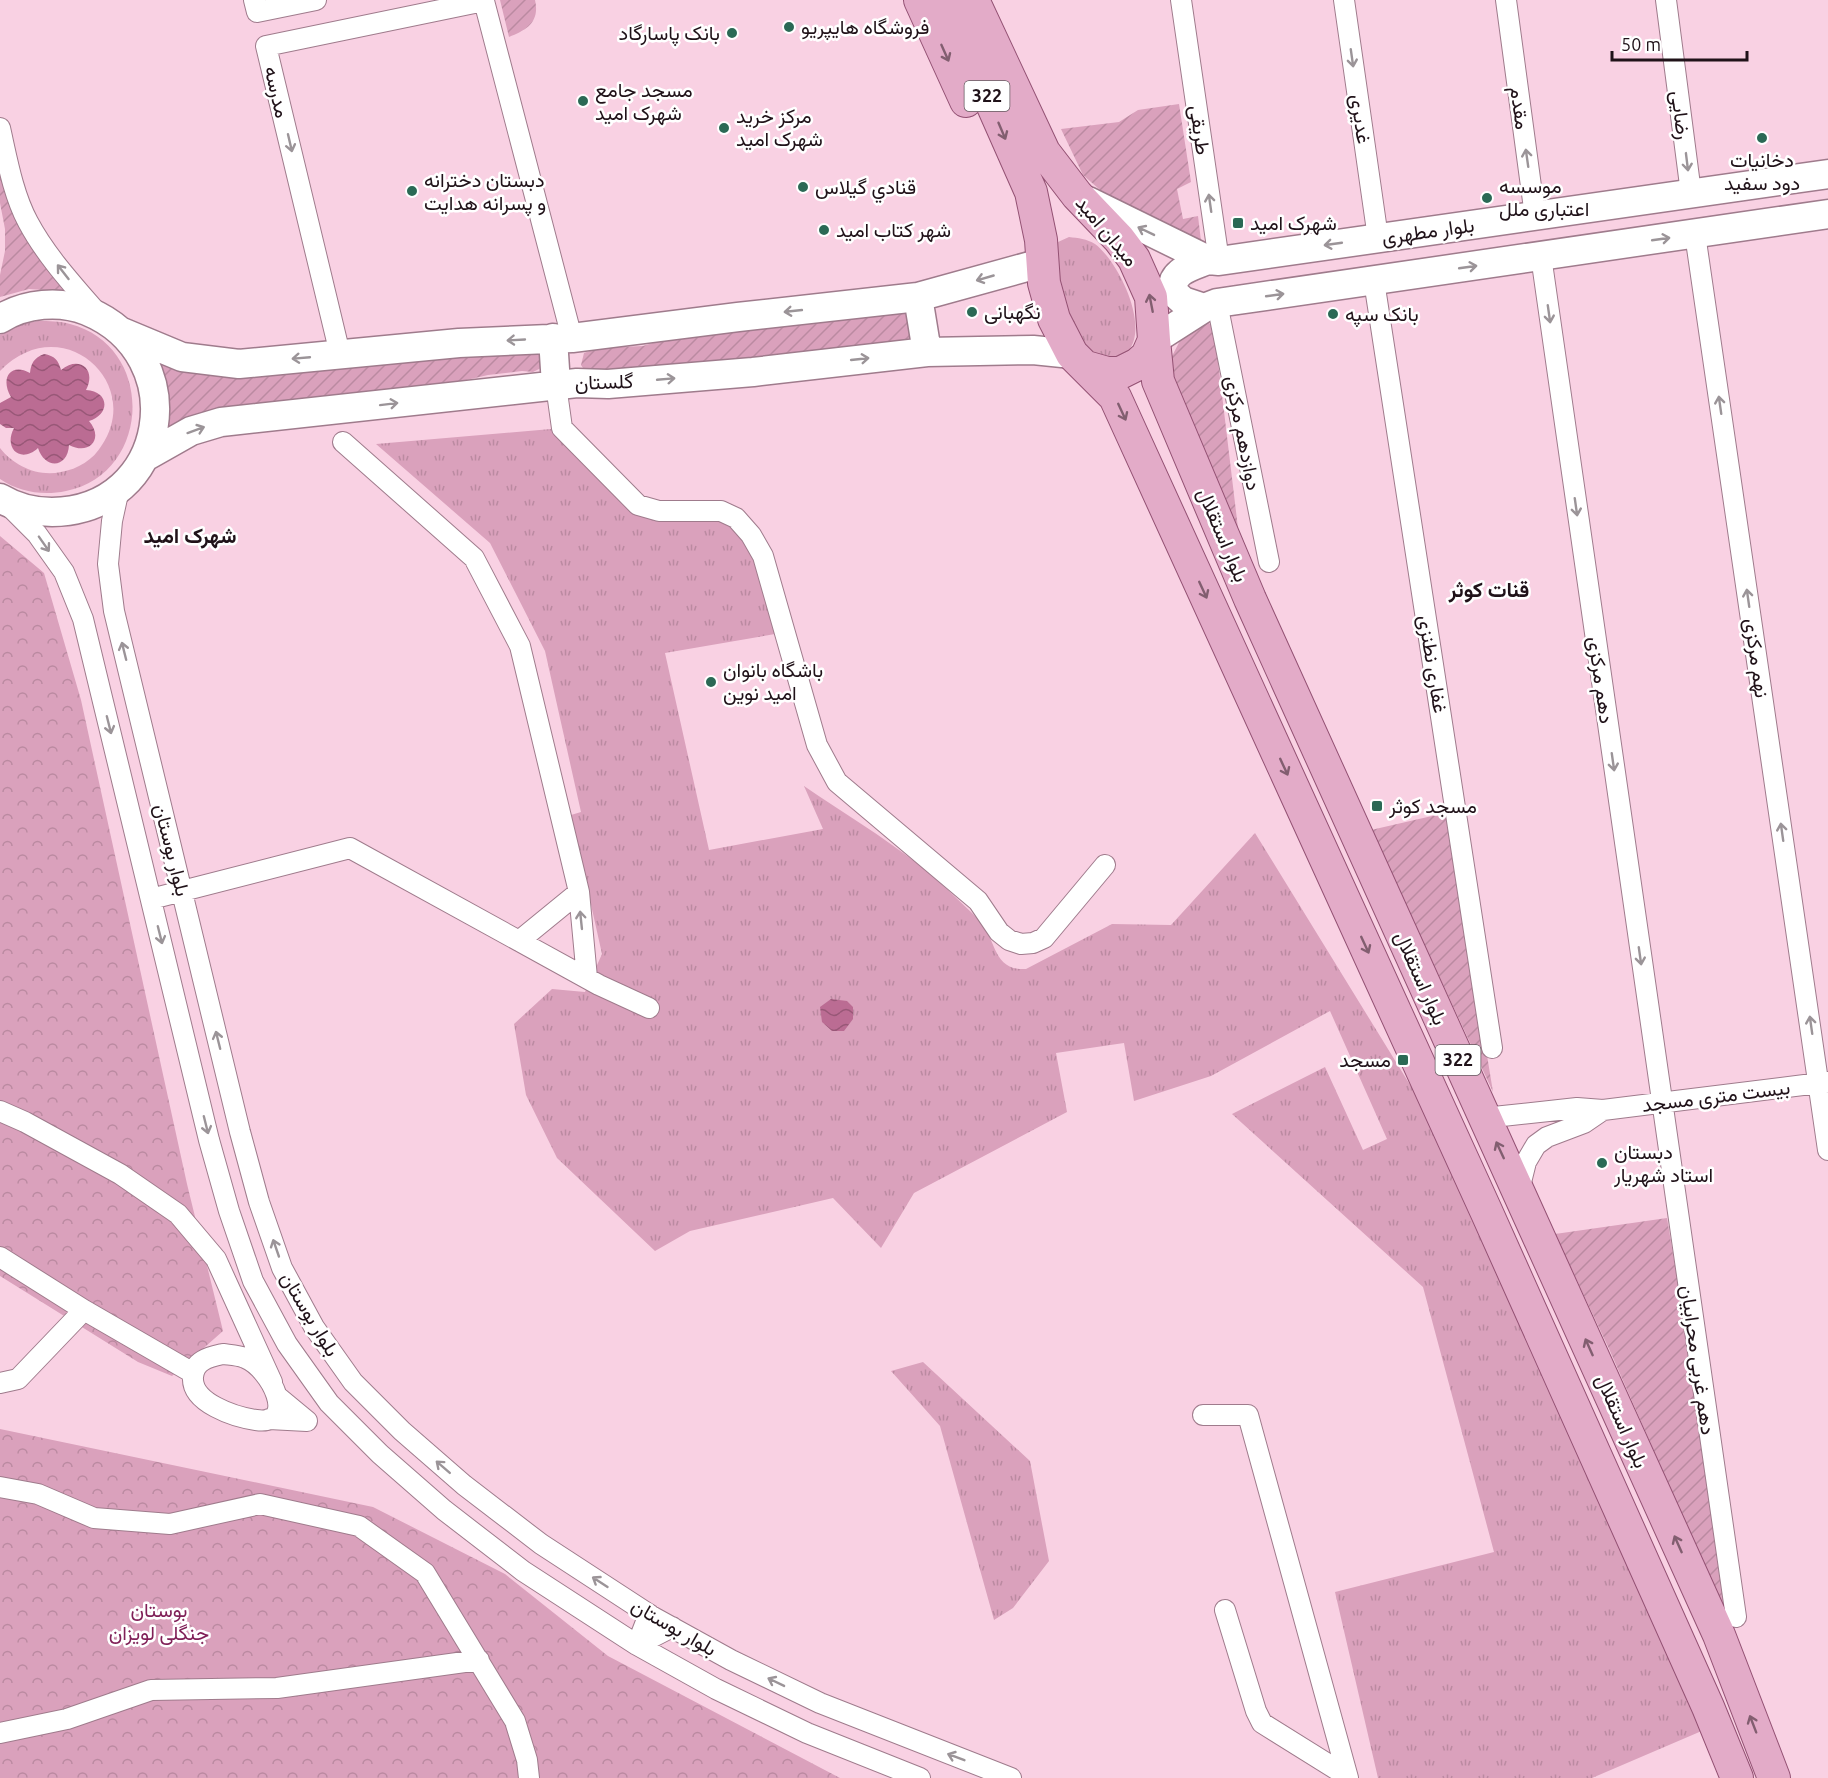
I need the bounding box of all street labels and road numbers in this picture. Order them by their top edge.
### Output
street label: مدرسه [258,64,295,121]
road number: 322 [964,81,1010,111]
street label: مقدم [1504,85,1535,131]
street label: رضایی [1665,89,1696,141]
street label: غدیری [1345,93,1376,145]
street label: طریقی [1184,104,1215,157]
street label: میدان امید [1071,191,1143,271]
street label: بلوار مطهری [1380,213,1476,250]
street label: گلستان [574,369,634,394]
street label: دوازدهم مرکزی [1219,374,1266,493]
street label: بلوار استقلال [1191,484,1254,586]
street label: غفاری نطنزی [1412,613,1453,715]
street label: نهم مرکزی [1739,617,1774,700]
street label: دهم مرکزی [1582,635,1619,725]
street label: بلوار بوستان [148,801,195,899]
street label: بلوار استقلال [1389,927,1452,1029]
road number: 322 [1436,1045,1480,1075]
street label: بیست متری مسجد [1640,1075,1792,1118]
street label: بلوار بوستان [275,1267,345,1361]
street label: دهم غربی محرابیان [1675,1284,1720,1437]
street label: بلوار استقلال [1590,1370,1653,1472]
street label: بلوار بوستان [627,1593,721,1662]

